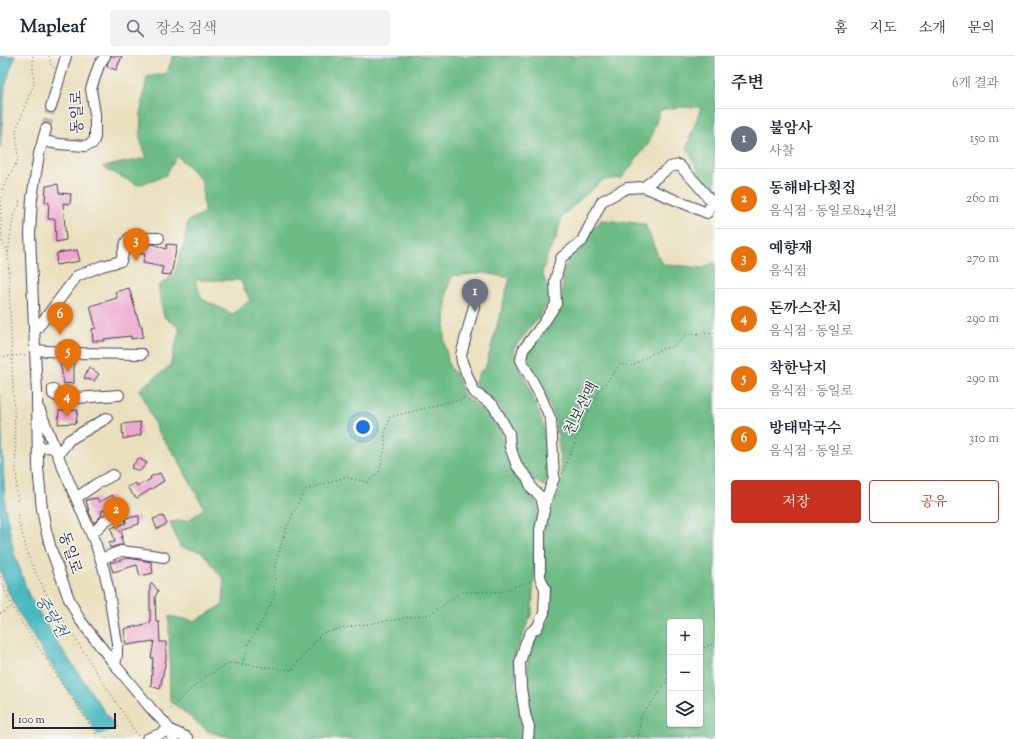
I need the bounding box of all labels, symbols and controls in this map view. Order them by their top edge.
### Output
search box [110,10,390,46]
text: Mapleaf [20,14,86,41]
icon: search [124,17,146,39]
text: 장소 검색 [156,19,217,40]
text: 홈 [834,19,848,39]
text: 지도 [870,19,897,39]
text: 소개 [919,19,946,39]
text: 문의 [968,19,995,39]
text: 주변 [731,72,764,96]
text: 6개 결과 [952,75,999,93]
street label: 동일로 [67,90,89,134]
text: 불암사 [769,119,812,140]
text: 1 [742,130,746,148]
text: 150 m [970,130,999,148]
text: 사찰 [769,143,794,161]
text: 동해바다횟집 [769,179,856,200]
text: 2 [741,190,747,208]
text: 260 m [966,190,999,208]
text: 음식점 · 동일로824번길 [769,203,897,221]
pin: 3 [123,228,149,261]
text: 예향재 [769,239,812,260]
text: 3 [741,250,747,268]
text: 270 m [966,250,999,268]
text: 음식점 [769,263,807,281]
pin: 1 [462,279,488,312]
text: 돈까스잔치 [769,299,841,320]
pin: 6 [47,302,73,335]
text: 4 [741,310,747,328]
text: 290 m [966,310,999,328]
text: 음식점 · 동일로 [769,323,853,341]
pin: 5 [55,339,81,372]
text: 착한낙지 [769,359,827,380]
text: 5 [742,370,746,388]
text: 290 m [966,370,999,388]
street label: 천보산맥 [559,378,605,440]
text: 음식점 · 동일로 [769,383,853,401]
pin: 4 [54,384,80,417]
your location [353,417,373,437]
text: 방태막국수 [769,419,841,440]
text: 6 [741,430,747,448]
text: 310 m [969,430,999,448]
text: 음식점 · 동일로 [769,443,853,461]
button: 저장 [731,480,861,523]
button: 공유 [869,480,999,523]
pin: 2 [103,497,129,530]
street label: 동일로 [52,529,86,577]
water label: 중랑천 [28,591,73,644]
map controls [667,619,703,727]
button: + [667,619,703,655]
button: − [667,655,703,691]
button: layers [667,691,703,727]
scale bar [12,711,116,730]
text: 100 m [18,712,45,728]

